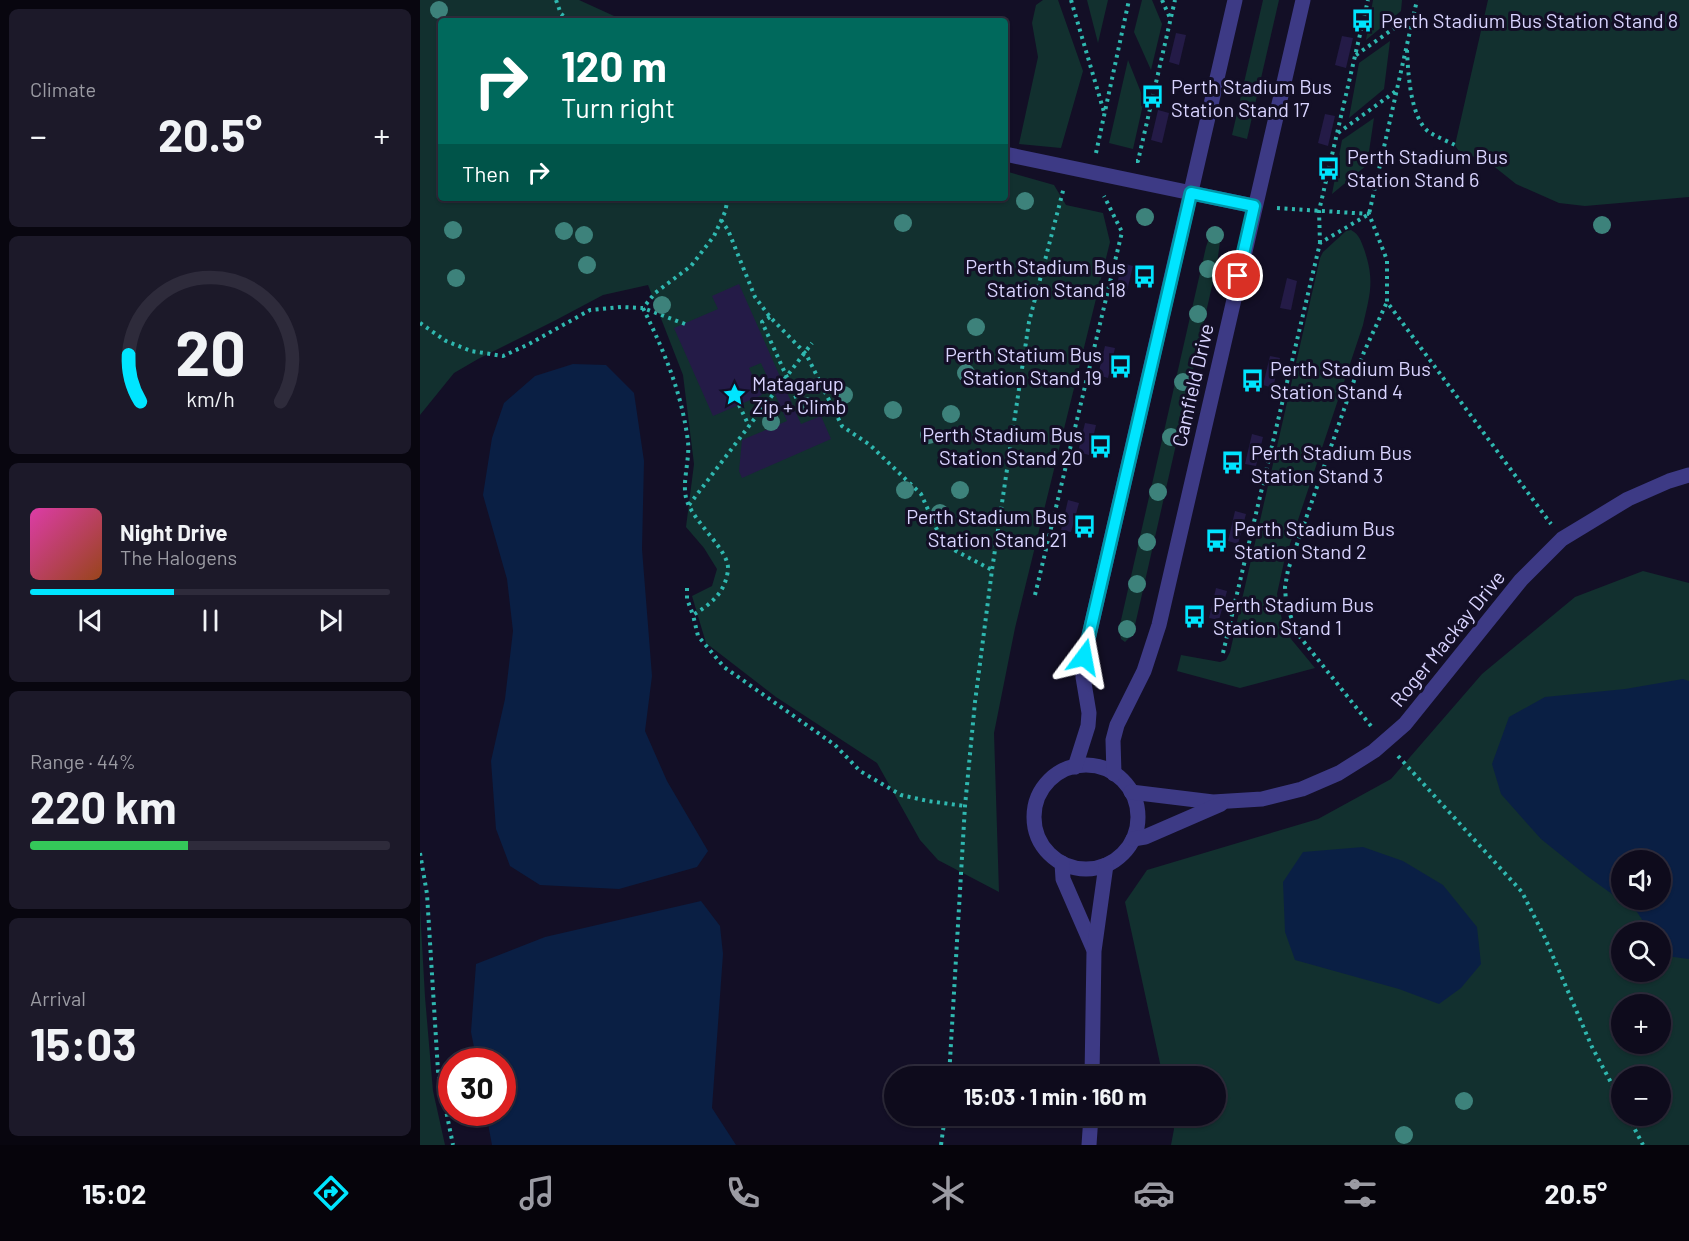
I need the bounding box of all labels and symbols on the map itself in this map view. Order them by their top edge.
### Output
bus stop icon: Perth Stadium Bus Station Stand 8 [1350,7,1376,33]
place label: Perth Stadium Bus Station Stand 8 [1381,8,1678,32]
place label: Perth Stadium Bus Station Stand 17 [1171,74,1332,121]
bus stop icon: Perth Stadium Bus Station Stand 17 [1140,84,1166,110]
place label: Perth Stadium Bus Station Stand 6 [1347,144,1508,191]
bus stop icon: Perth Stadium Bus Station Stand 6 [1316,155,1342,181]
pin [1212,250,1263,301]
place label: Perth Stadium Bus Station Stand 18 [965,254,1126,301]
bus stop icon: Perth Stadium Bus Station Stand 18 [1131,264,1157,290]
street label: Camfield Drive [1166,321,1218,449]
place label: Perth Statium Bus Station Stand 19 [945,342,1102,389]
bus stop icon: Perth Statium Bus Station Stand 19 [1107,353,1133,379]
place label: Perth Stadium Bus Station Stand 4 [1270,356,1431,403]
bus stop icon: Perth Stadium Bus Station Stand 4 [1239,367,1265,393]
place label: Matagarup Zip + Climb [752,371,846,418]
place icon: Matagarup Zip + Climb [721,381,747,407]
place label: Perth Stadium Bus Station Stand 20 [922,422,1083,469]
bus stop icon: Perth Stadium Bus Station Stand 20 [1088,433,1114,459]
place label: Perth Stadium Bus Station Stand 3 [1251,440,1412,487]
bus stop icon: Perth Stadium Bus Station Stand 3 [1220,450,1246,476]
place label: Perth Stadium Bus Station Stand 21 [906,504,1067,551]
bus stop icon: Perth Stadium Bus Station Stand 21 [1072,514,1098,540]
place label: Perth Stadium Bus Station Stand 2 [1234,516,1395,563]
bus stop icon: Perth Stadium Bus Station Stand 2 [1203,527,1229,553]
street label: Roger Mackay Drive [1385,565,1509,711]
place label: Perth Stadium Bus Station Stand 1 [1213,592,1374,639]
bus stop icon: Perth Stadium Bus Station Stand 1 [1182,603,1208,629]
position arrow [1052,625,1116,689]
speed limit sign: 30 [438,1048,516,1126]

